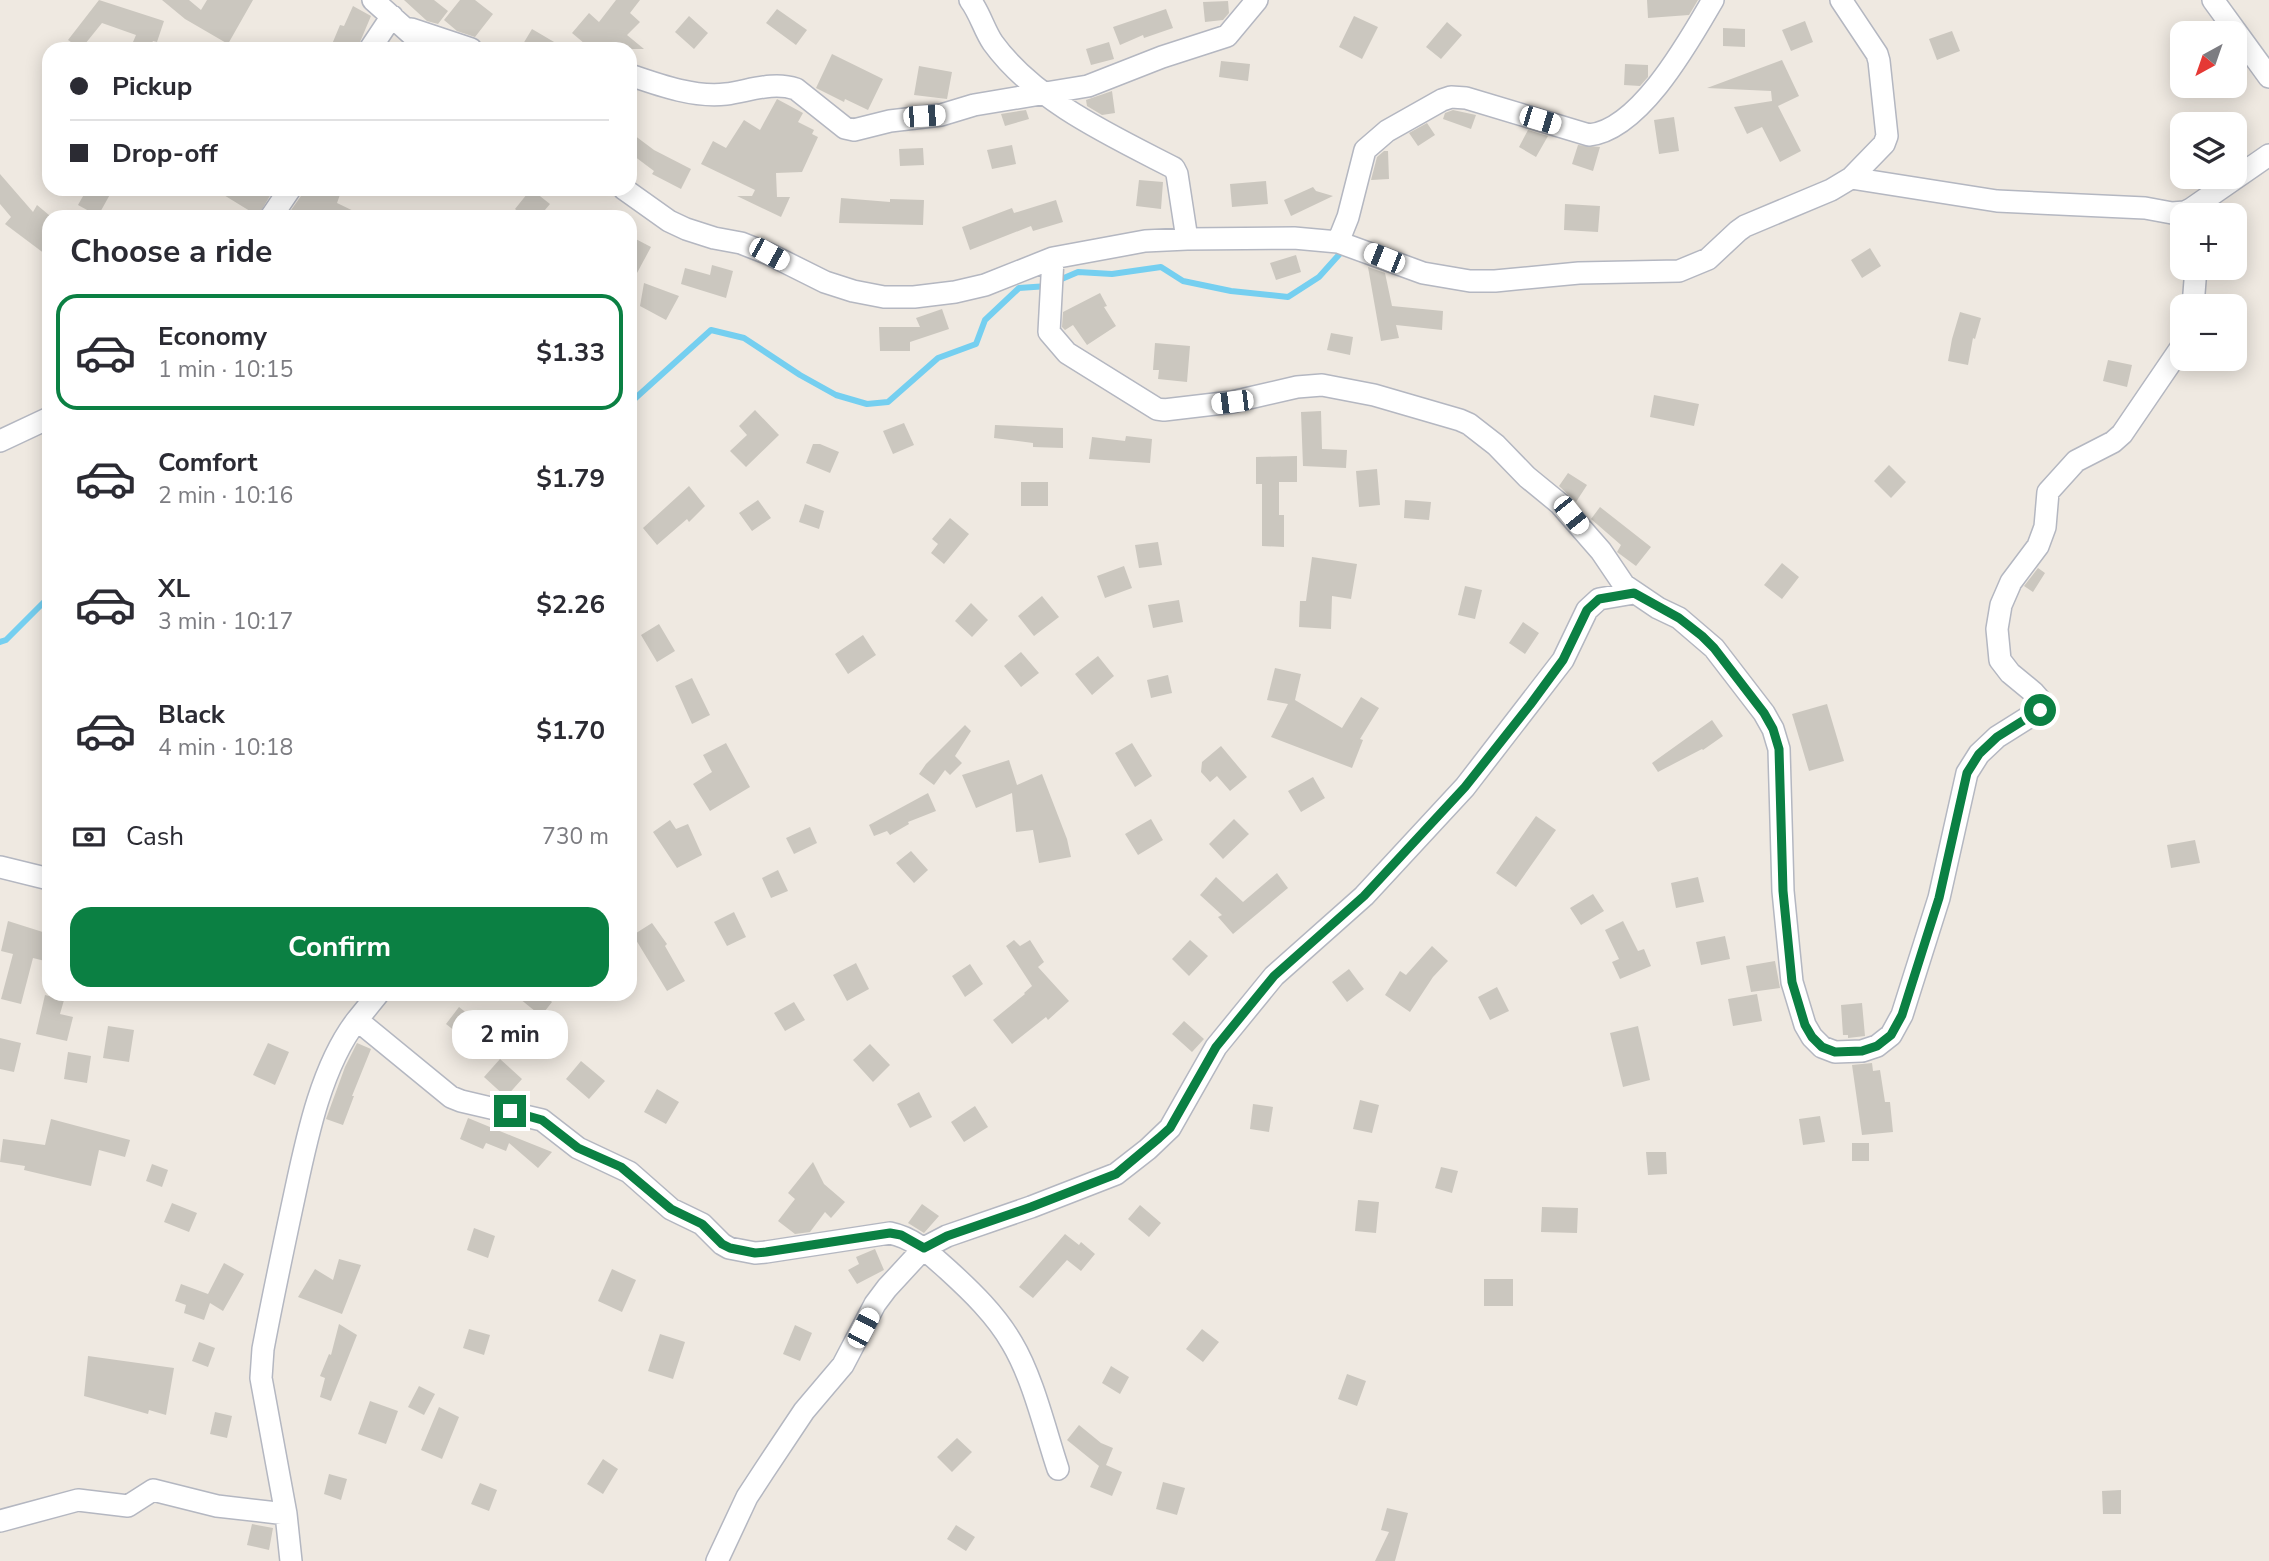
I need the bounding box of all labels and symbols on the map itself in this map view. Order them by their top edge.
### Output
north arrow [2170,21,2247,98]
car [903,104,946,128]
car [1517,104,1564,136]
car [746,235,793,273]
car [1361,240,1408,276]
car [1210,389,1255,415]
car [1550,492,1593,538]
route start [2024,694,2056,726]
callout: 2 min [452,1010,568,1058]
route end [494,1095,526,1127]
car [844,1305,883,1351]

